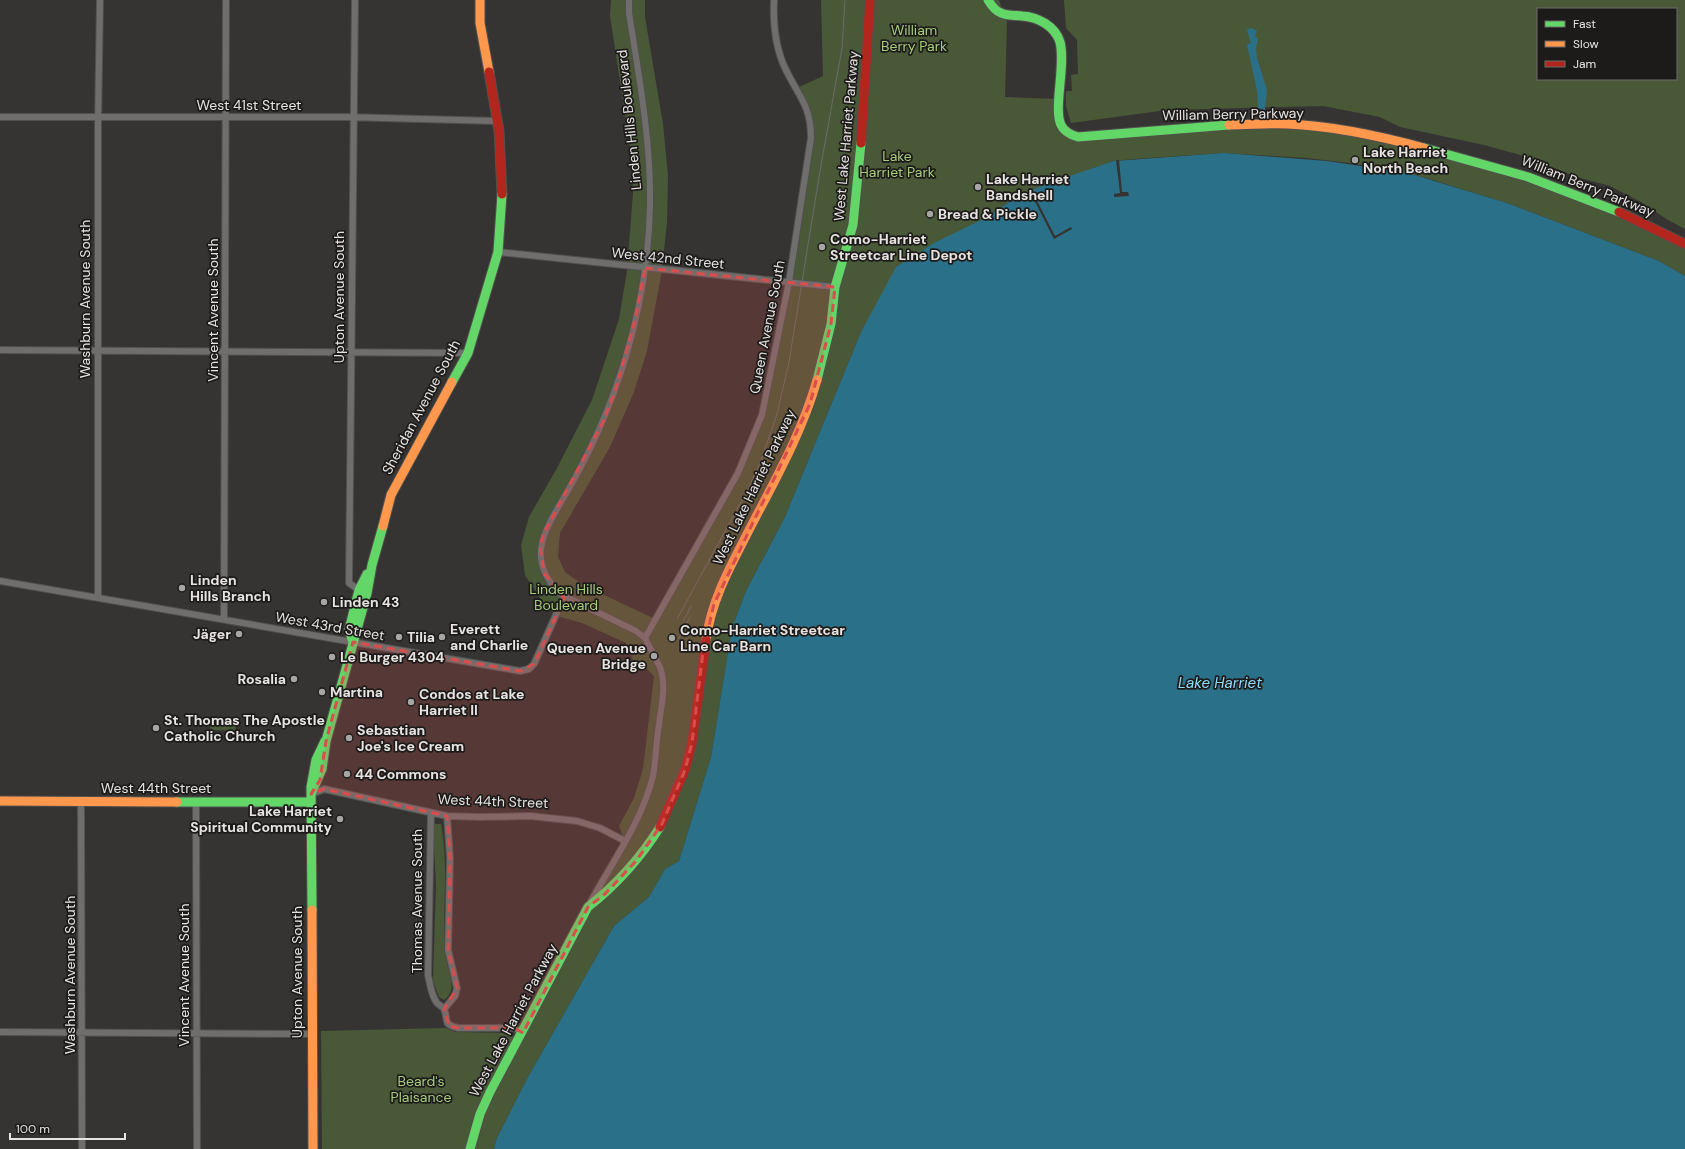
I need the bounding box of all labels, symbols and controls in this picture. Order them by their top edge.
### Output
legend [1537,8,1677,80]
text: Fast [1573,16,1596,32]
park label: William Berry Park [881,21,947,55]
text: Slow [1573,36,1599,52]
street label: Linden Hills Boulevard [613,49,645,191]
street label: West Lake Harriet Parkway [830,50,862,222]
text: Jam [1573,56,1596,72]
street label: West 41st Street [196,96,302,114]
street label: William Berry Parkway [1162,104,1304,124]
place label: Lake Harriet North Beach [1363,143,1448,177]
park label: Lake Harriet Park [859,147,935,181]
street label: William Berry Parkway [1519,151,1657,221]
marker: Lake Harriet North Beach [1350,155,1360,165]
place label: Lake Harriet Bandshell [986,170,1069,204]
marker: Lake Harriet Bandshell [973,182,983,192]
place label: Bread & Pickle [938,205,1037,223]
marker: Bread & Pickle [925,209,935,219]
street label: Washburn Avenue South [76,220,94,378]
place label: Como-Harriet Streetcar Line Depot [830,230,972,264]
street label: Upton Avenue South [330,231,348,363]
street label: Vincent Avenue South [204,238,222,382]
marker: Como-Harriet Streetcar Line Depot [817,242,827,252]
street label: West 42nd Street [611,243,725,273]
street label: Queen Avenue South [745,259,789,395]
street label: Sheridan Avenue South [378,337,464,477]
street label: West Lake Harriet Parkway [708,406,800,568]
place label: Linden Hills Branch [190,571,271,605]
park label: Linden Hills Boulevard [529,580,603,614]
marker: Linden Hills Branch [177,583,187,593]
place label: Linden 43 [332,593,399,611]
marker: Linden 43 [319,597,329,607]
street label: West 43rd Street [274,608,386,644]
place label: Everett and Charlie [450,620,528,654]
place label: Como-Harriet Streetcar Line Car Barn [680,621,845,655]
place label: Jäger [193,625,231,643]
place label: Tilia [407,628,435,646]
marker: Jäger [234,629,244,639]
marker: Tilia [394,632,404,642]
marker: Everett and Charlie [437,632,447,642]
marker: Como-Harriet Streetcar Line Car Barn [667,633,677,643]
place label: Queen Avenue Bridge [547,639,646,673]
place label: Le Burger 4304 [340,648,444,666]
marker: Queen Avenue Bridge [649,651,659,661]
marker: Le Burger 4304 [327,652,337,662]
place label: Rosalia [238,670,286,688]
water label: Lake Harriet [1178,673,1262,693]
marker: Rosalia [289,674,299,684]
place label: Martina [330,683,383,701]
place label: Condos at Lake Harriet II [419,685,524,719]
marker: Martina [317,687,327,697]
marker: Condos at Lake Harriet II [406,697,416,707]
place label: St. Thomas The Apostle Catholic Church [164,711,325,745]
place label: Sebastian Joe's Ice Cream [357,721,464,755]
marker: St. Thomas The Apostle Catholic Church [151,723,161,733]
marker: Sebastian Joe's Ice Cream [344,733,354,743]
place label: 44 Commons [355,765,446,783]
marker: 44 Commons [342,769,352,779]
street label: West 44th Street [101,779,211,797]
street label: West 44th Street [437,790,549,812]
place label: Lake Harriet Spiritual Community [190,802,333,836]
marker: Lake Harriet Spiritual Community [335,814,345,824]
street label: Thomas Avenue South [408,829,426,973]
street label: Washburn Avenue South [61,896,79,1054]
street label: Vincent Avenue South [175,903,193,1047]
street label: Upton Avenue South [288,906,306,1038]
street label: West Lake Harriet Parkway [465,940,561,1100]
park label: Beard's Plaisance [391,1072,451,1106]
scale bar [10,1115,125,1141]
text: 100 m [16,1121,50,1137]

